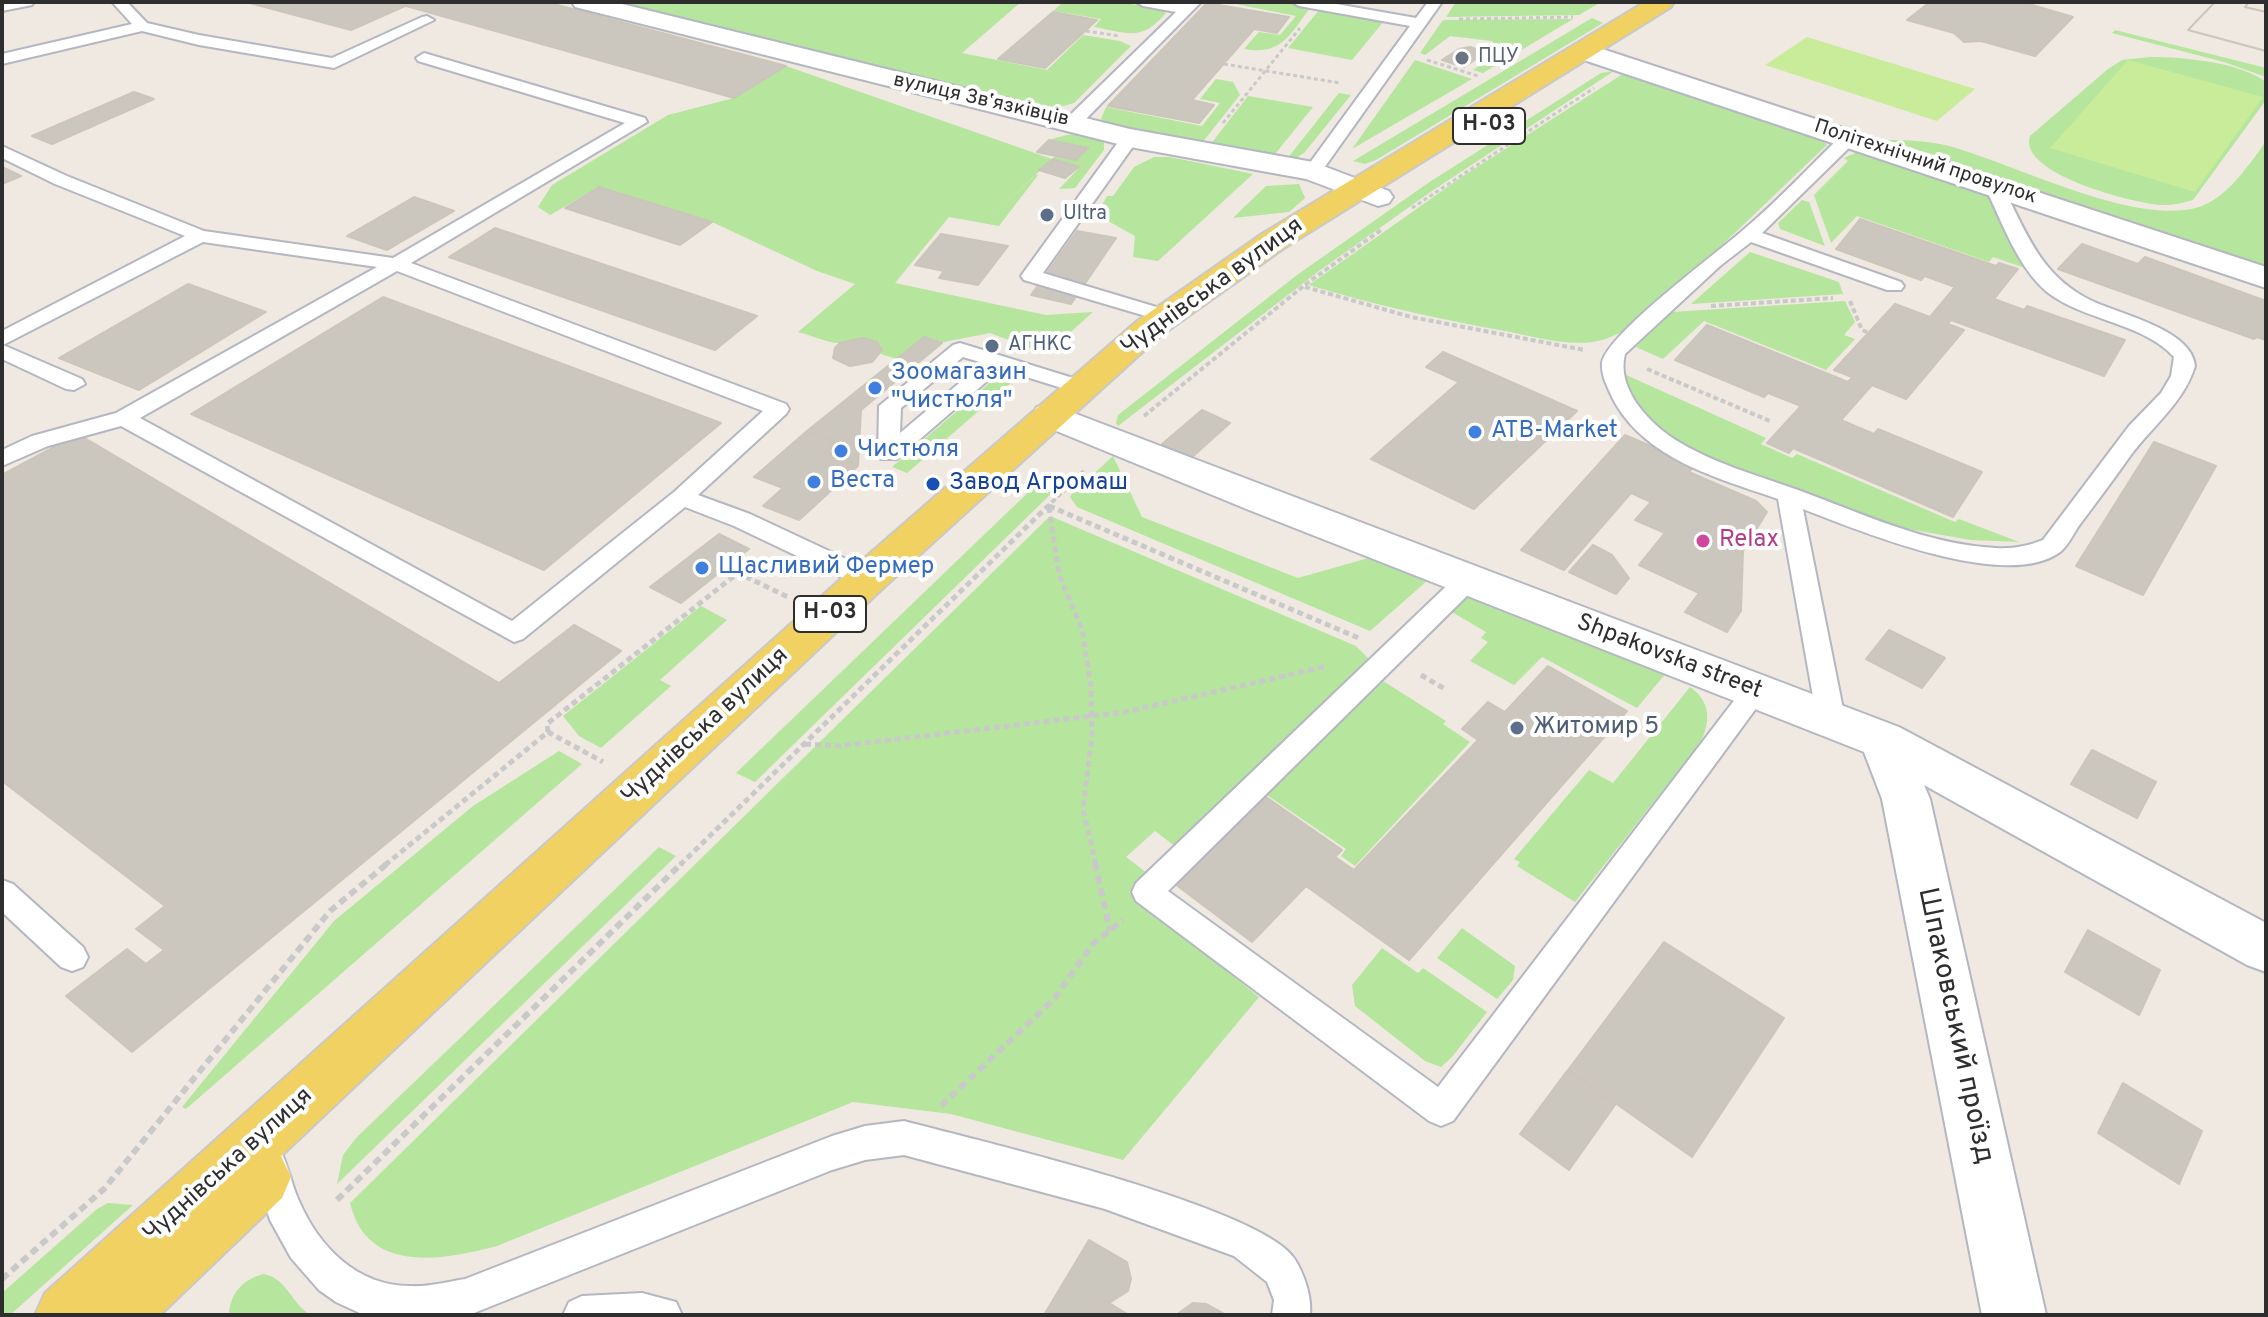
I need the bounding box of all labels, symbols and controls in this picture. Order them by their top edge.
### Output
place label: ПЦУ [1478,46,1519,70]
marker: ПЦУ [1453,49,1471,67]
street label: вулиця Звʼязківців [891,69,1071,133]
road number: Н-03 [1453,108,1525,144]
street label: Політехнічний провулок [1811,116,2039,210]
place label: Ultra [1063,203,1107,227]
marker: Ultra [1038,206,1056,224]
street label: Чуднівська вулиця [1116,212,1310,364]
place label: АГНКС [1008,334,1072,358]
marker: АГНКС [983,337,1001,355]
place label: Зоомагазин "Чистюля" [891,360,1027,416]
marker: Зоомагазин "Чистюля" [866,379,884,397]
place label: ATB-Market [1491,418,1618,446]
marker: ATB-Market [1466,423,1484,441]
place label: Чистюля [857,437,959,465]
marker: Чистюля [832,442,850,460]
place label: Веста [830,468,895,496]
place label: Завод Агромаш [949,470,1128,498]
marker: Веста [805,473,823,491]
marker: Завод Агромаш [924,475,942,493]
place label: Relax [1719,527,1779,555]
marker: Relax [1694,532,1712,550]
place label: Щасливий Фермер [718,554,934,582]
marker: Щасливий Фермер [693,559,711,577]
road number: Н-03 [794,596,866,632]
street label: Shpakovska street [1572,609,1766,707]
street label: Чуднівська вулиця [617,642,795,812]
place label: Житомир 5 [1533,714,1659,742]
marker: Житомир 5 [1508,719,1526,737]
street label: Шпаковський проїзд [1908,885,2000,1167]
street label: Чуднівська вулиця [138,1082,320,1250]

